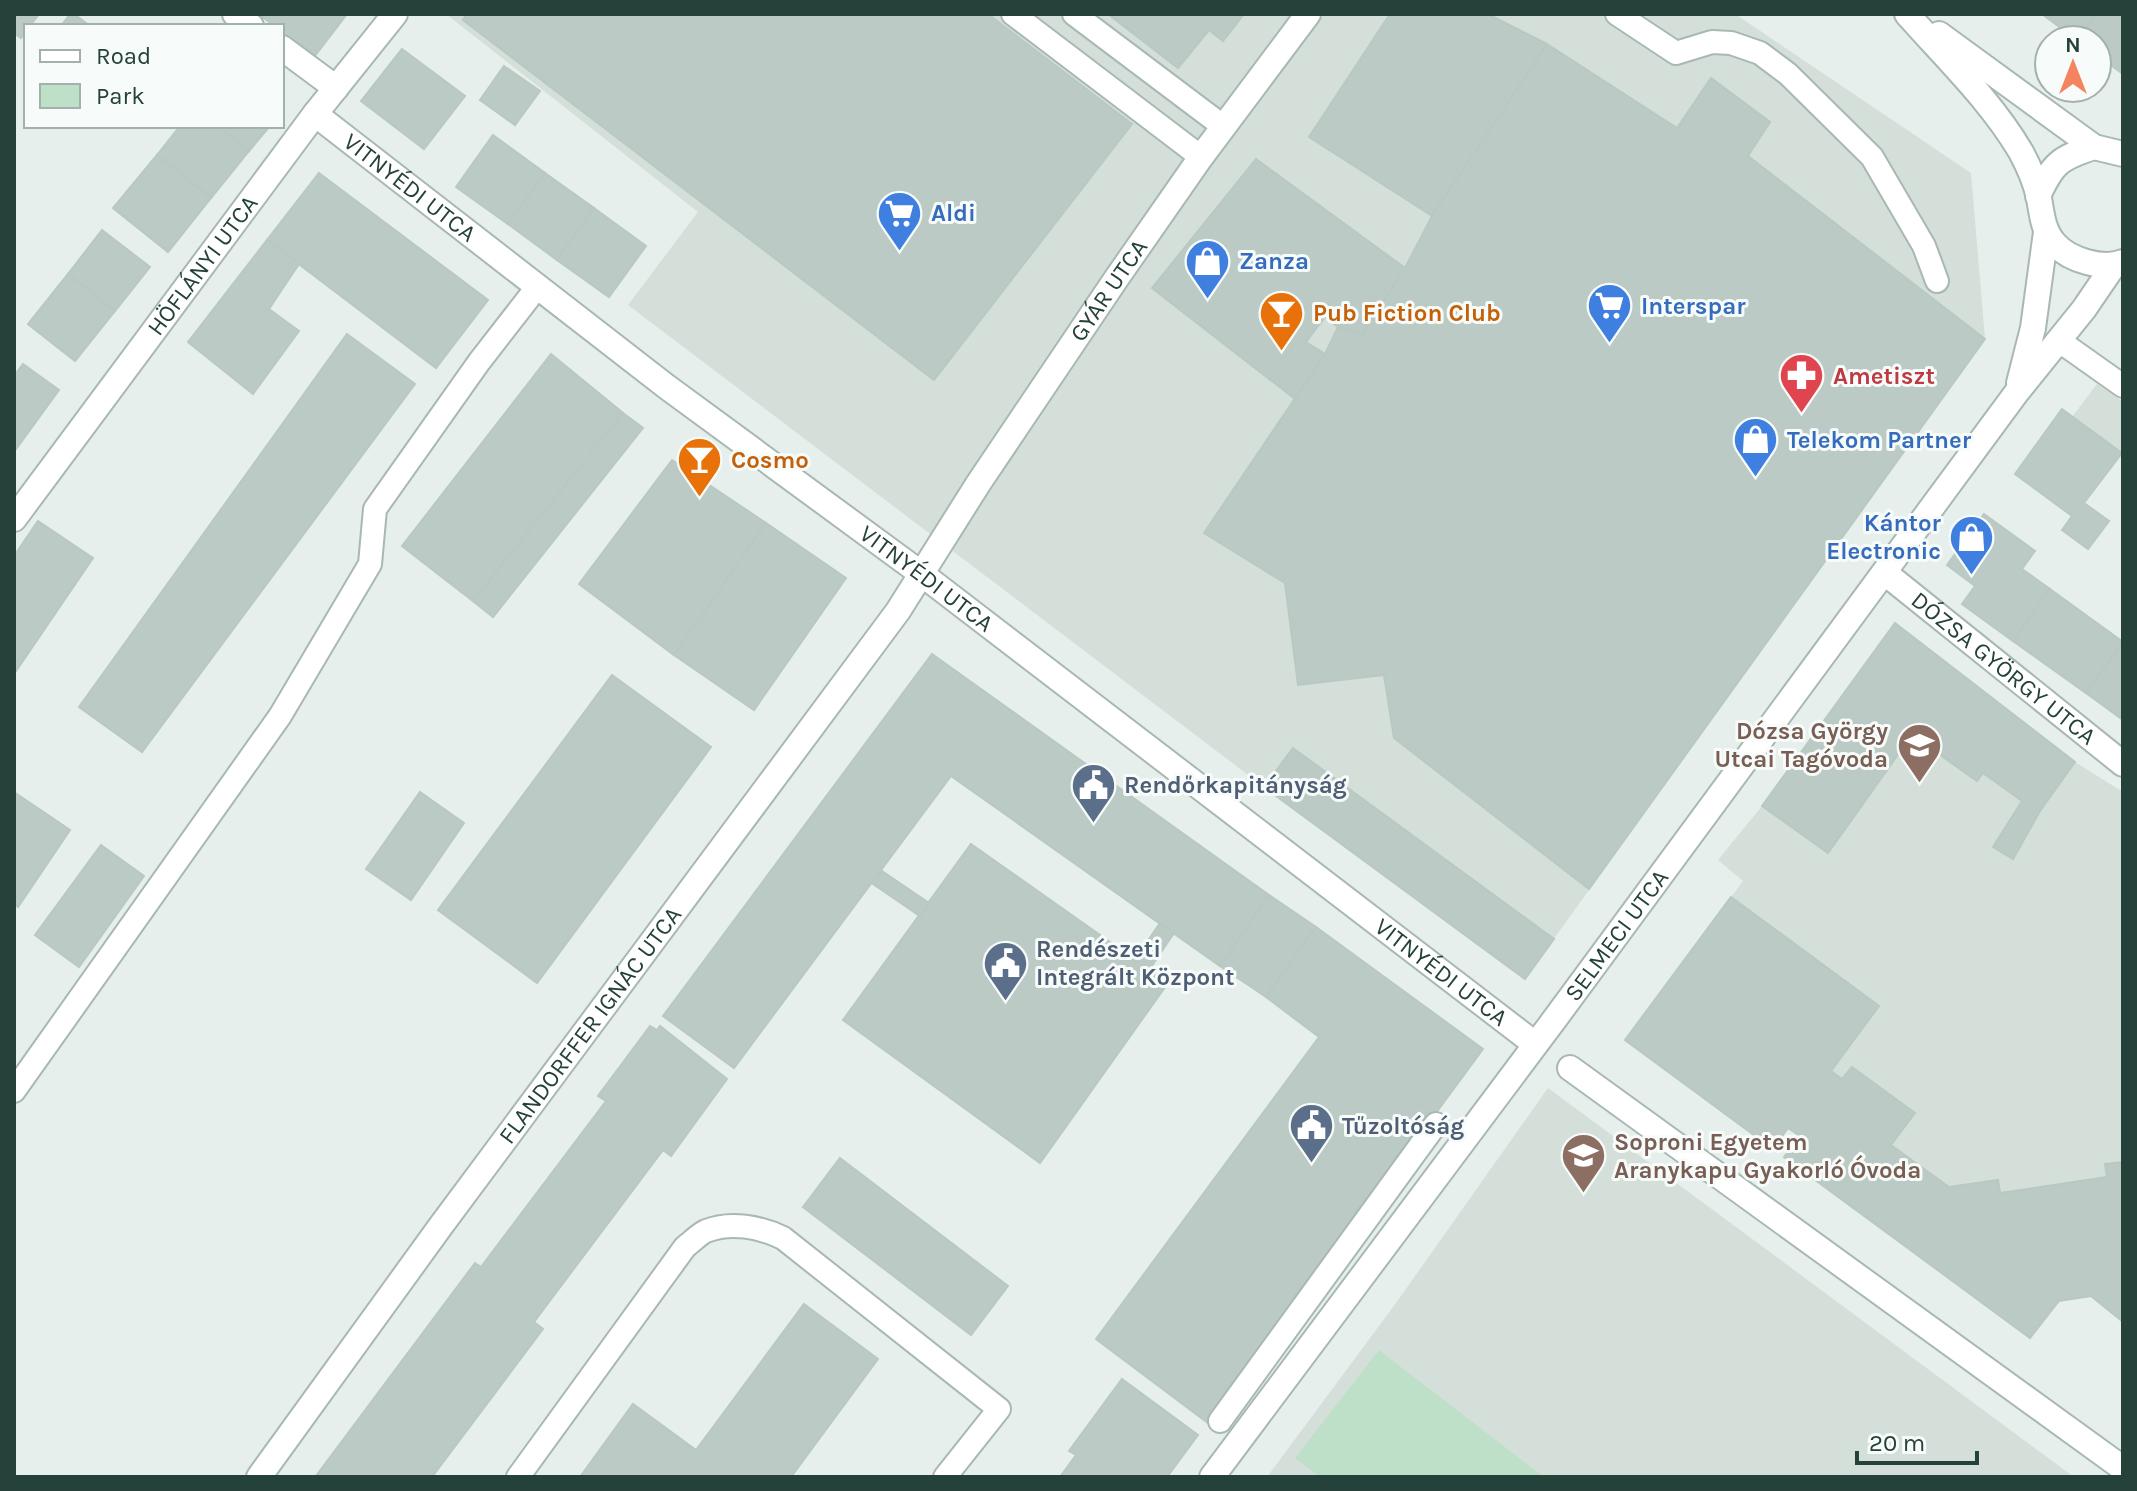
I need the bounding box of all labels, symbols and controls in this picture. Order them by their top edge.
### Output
legend [24,24,284,128]
north arrow [2033,24,2113,104]
text: N [2065,32,2081,58]
text: Road [96,42,151,70]
text: Park [96,82,145,110]
street label: VITNYÉDI UTCA [338,127,482,248]
supermarket icon: Aldi [876,189,924,252]
street label: HÖFLÁNYI UTCA [141,190,264,341]
place label: Aldi [931,199,976,227]
street label: GYÁR UTCA [1064,234,1153,347]
shop icon: Zanza [1184,237,1232,300]
place label: Zanza [1239,247,1309,275]
supermarket icon: Interspar [1586,282,1634,345]
bar icon: Pub Fiction Club [1258,289,1306,352]
place label: Interspar [1641,292,1746,320]
place label: Pub Fiction Club [1313,299,1501,327]
pharmacy icon: Ametiszt [1778,352,1826,415]
place label: Ametiszt [1833,362,1935,390]
shop icon: Telekom Partner [1732,416,1780,479]
place label: Telekom Partner [1787,426,1972,454]
bar icon: Cosmo [676,436,724,499]
place label: Cosmo [731,446,809,474]
place label: Kántor Electronic [1826,509,1942,565]
shop icon: Kántor Electronic [1948,513,1996,576]
street label: VITNYÉDI UTCA [854,519,999,638]
street label: DÓZSA GYÖRGY UTCA [1906,586,2102,751]
place label: Dózsa György Utcai Tagóvoda [1714,717,1888,773]
school or university icon: Dózsa György Utcai Tagóvoda [1895,721,1943,784]
public building icon: Rendőrkapitányság [1069,761,1117,824]
place label: Rendőrkapitányság [1124,771,1347,799]
street label: SELMECI UTCA [1559,864,1674,1007]
street label: FLANDORFFER IGNÁC UTCA [493,901,687,1149]
street label: VITNYÉDI UTCA [1369,912,1513,1032]
place label: Rendészeti Integrált Központ [1036,935,1235,991]
public building icon: Rendészeti Integrált Központ [981,939,1029,1002]
public building icon: Tűzoltóság [1287,1102,1335,1165]
place label: Tűzoltóság [1342,1112,1464,1140]
place label: Soproni Egyetem Aranykapu Gyakorló Óvoda [1614,1128,1921,1184]
school or university icon: Soproni Egyetem Aranykapu Gyakorló Óvoda [1559,1132,1607,1195]
scale bar [1857,1415,1977,1465]
text: 20 m [1869,1429,1925,1457]

